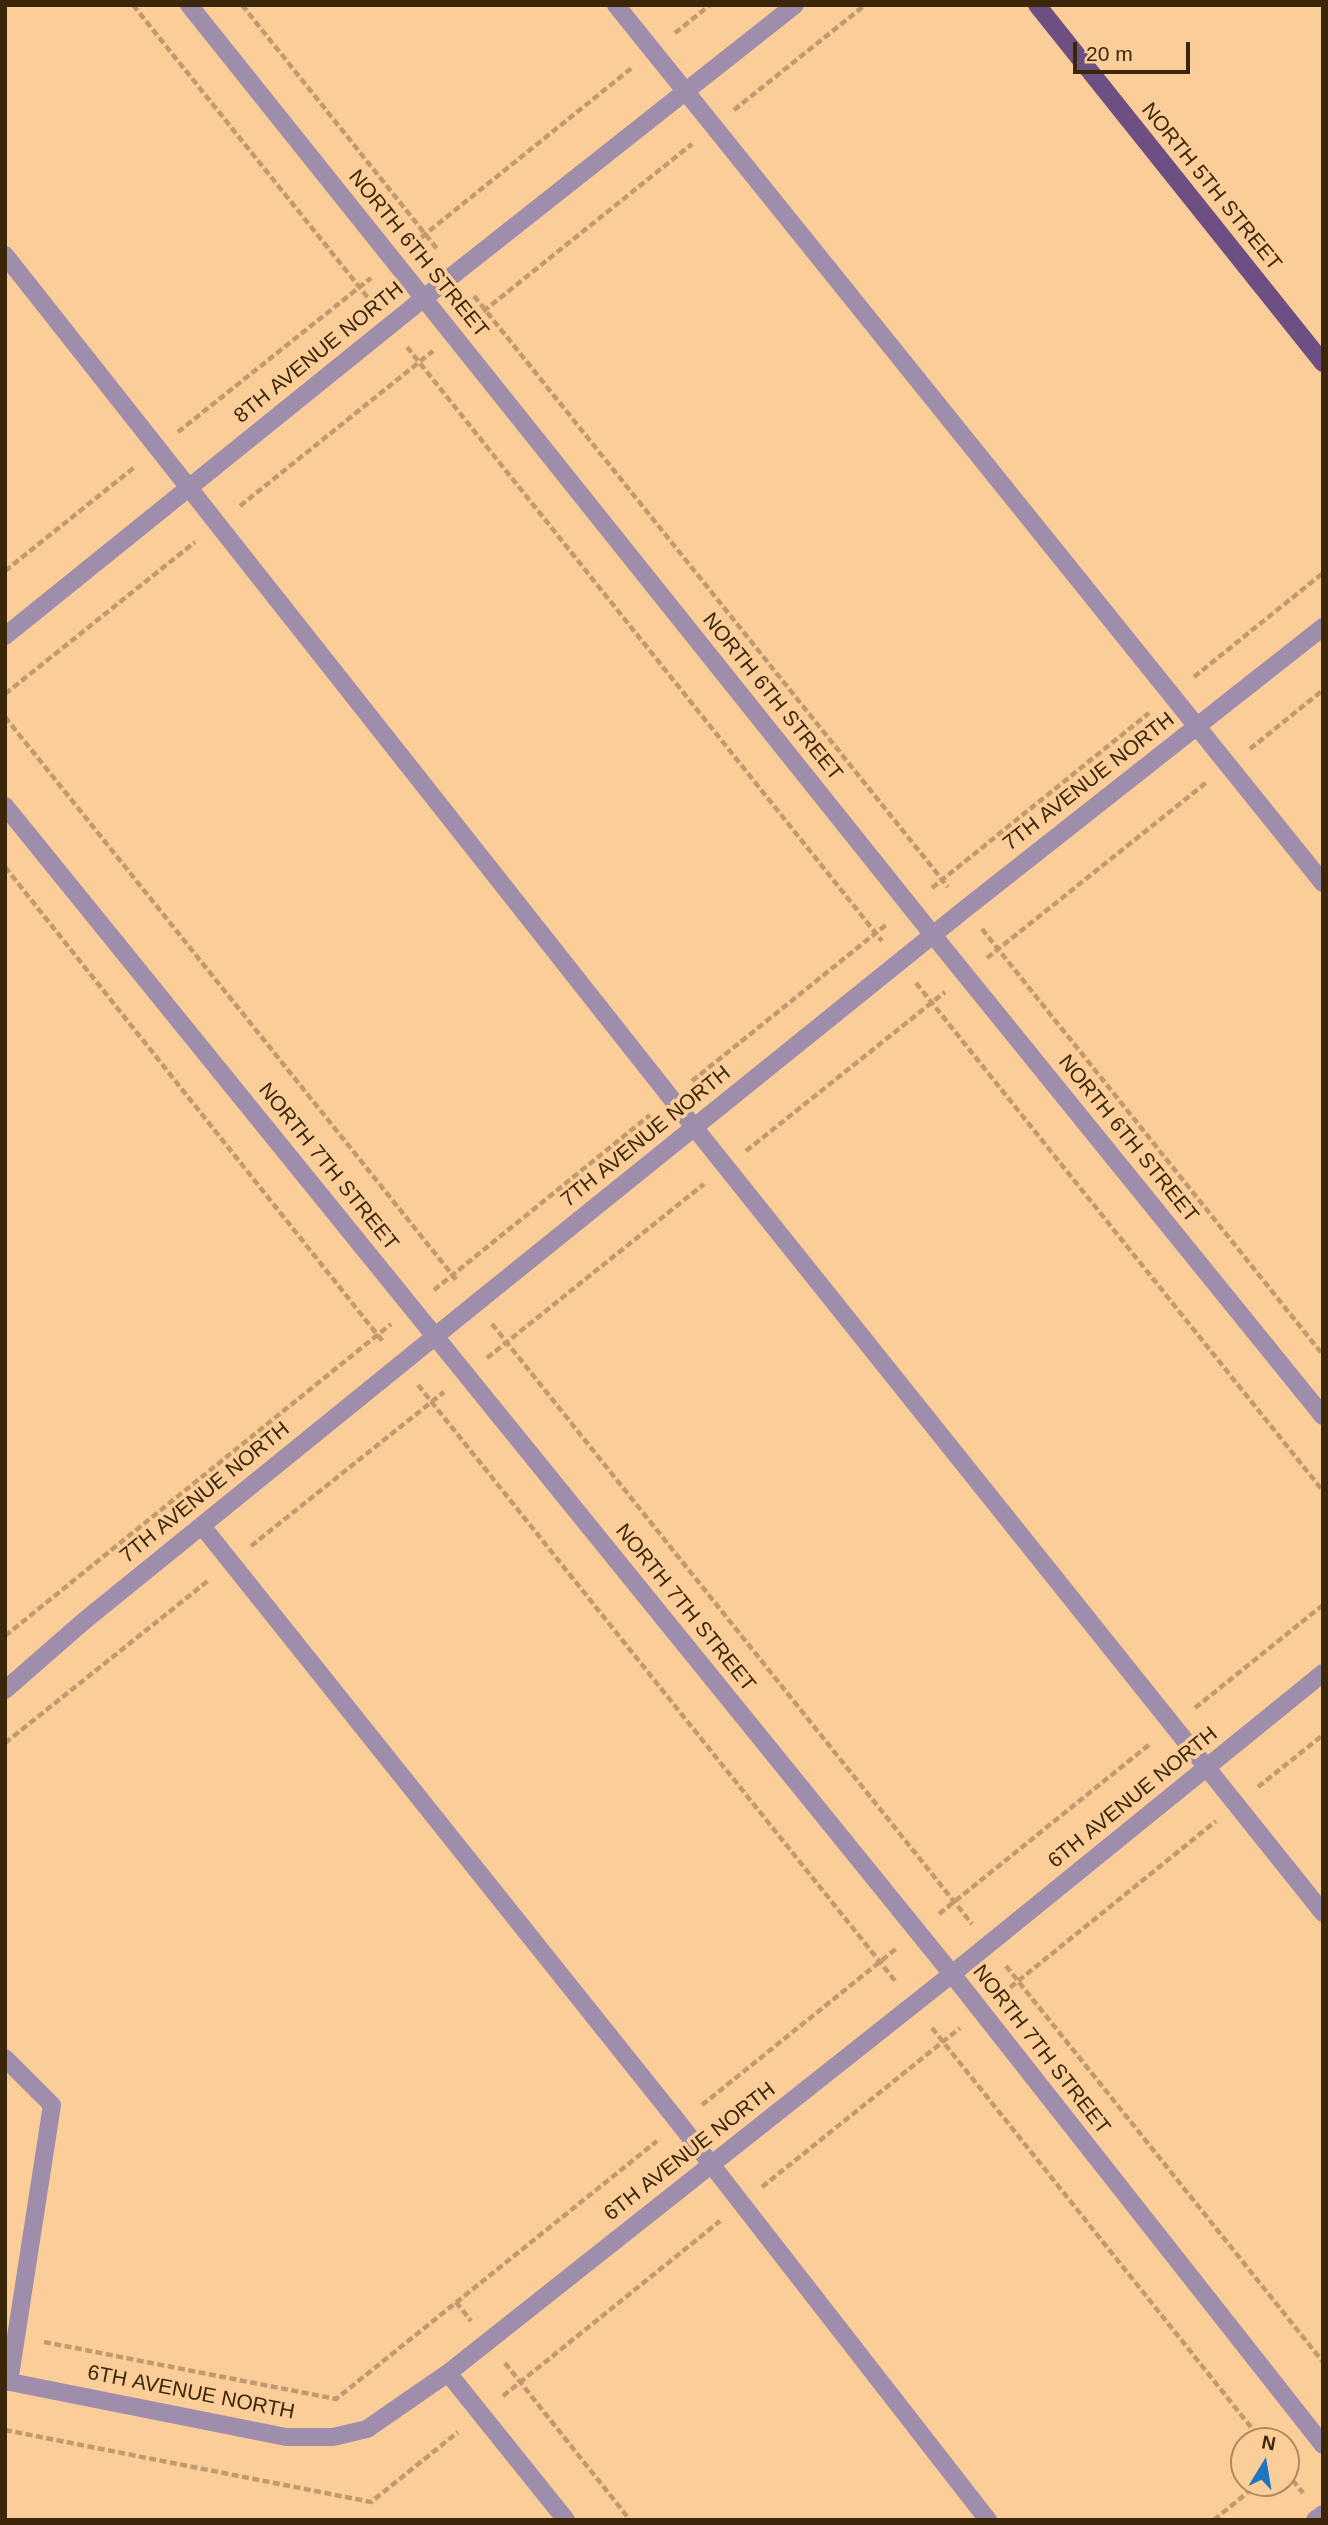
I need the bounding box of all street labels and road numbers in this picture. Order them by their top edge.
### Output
street label: NORTH 5TH STREET [1136,98,1286,276]
street label: NORTH 6TH STREET [343,165,493,343]
street label: 8TH AVENUE NORTH [229,277,409,429]
street label: NORTH 6TH STREET [697,608,847,786]
street label: 7TH AVENUE NORTH [998,707,1180,857]
street label: NORTH 6TH STREET [1053,1050,1203,1228]
street label: 7TH AVENUE NORTH [556,1061,736,1213]
street label: NORTH 7TH STREET [253,1078,403,1256]
street label: 7TH AVENUE NORTH [115,1417,295,1569]
street label: NORTH 7TH STREET [610,1519,760,1697]
street label: 6TH AVENUE NORTH [1043,1722,1223,1874]
street label: NORTH 7TH STREET [967,1960,1115,2140]
street label: 6TH AVENUE NORTH [599,2077,781,2227]
street label: 6TH AVENUE NORTH [85,2361,297,2425]

